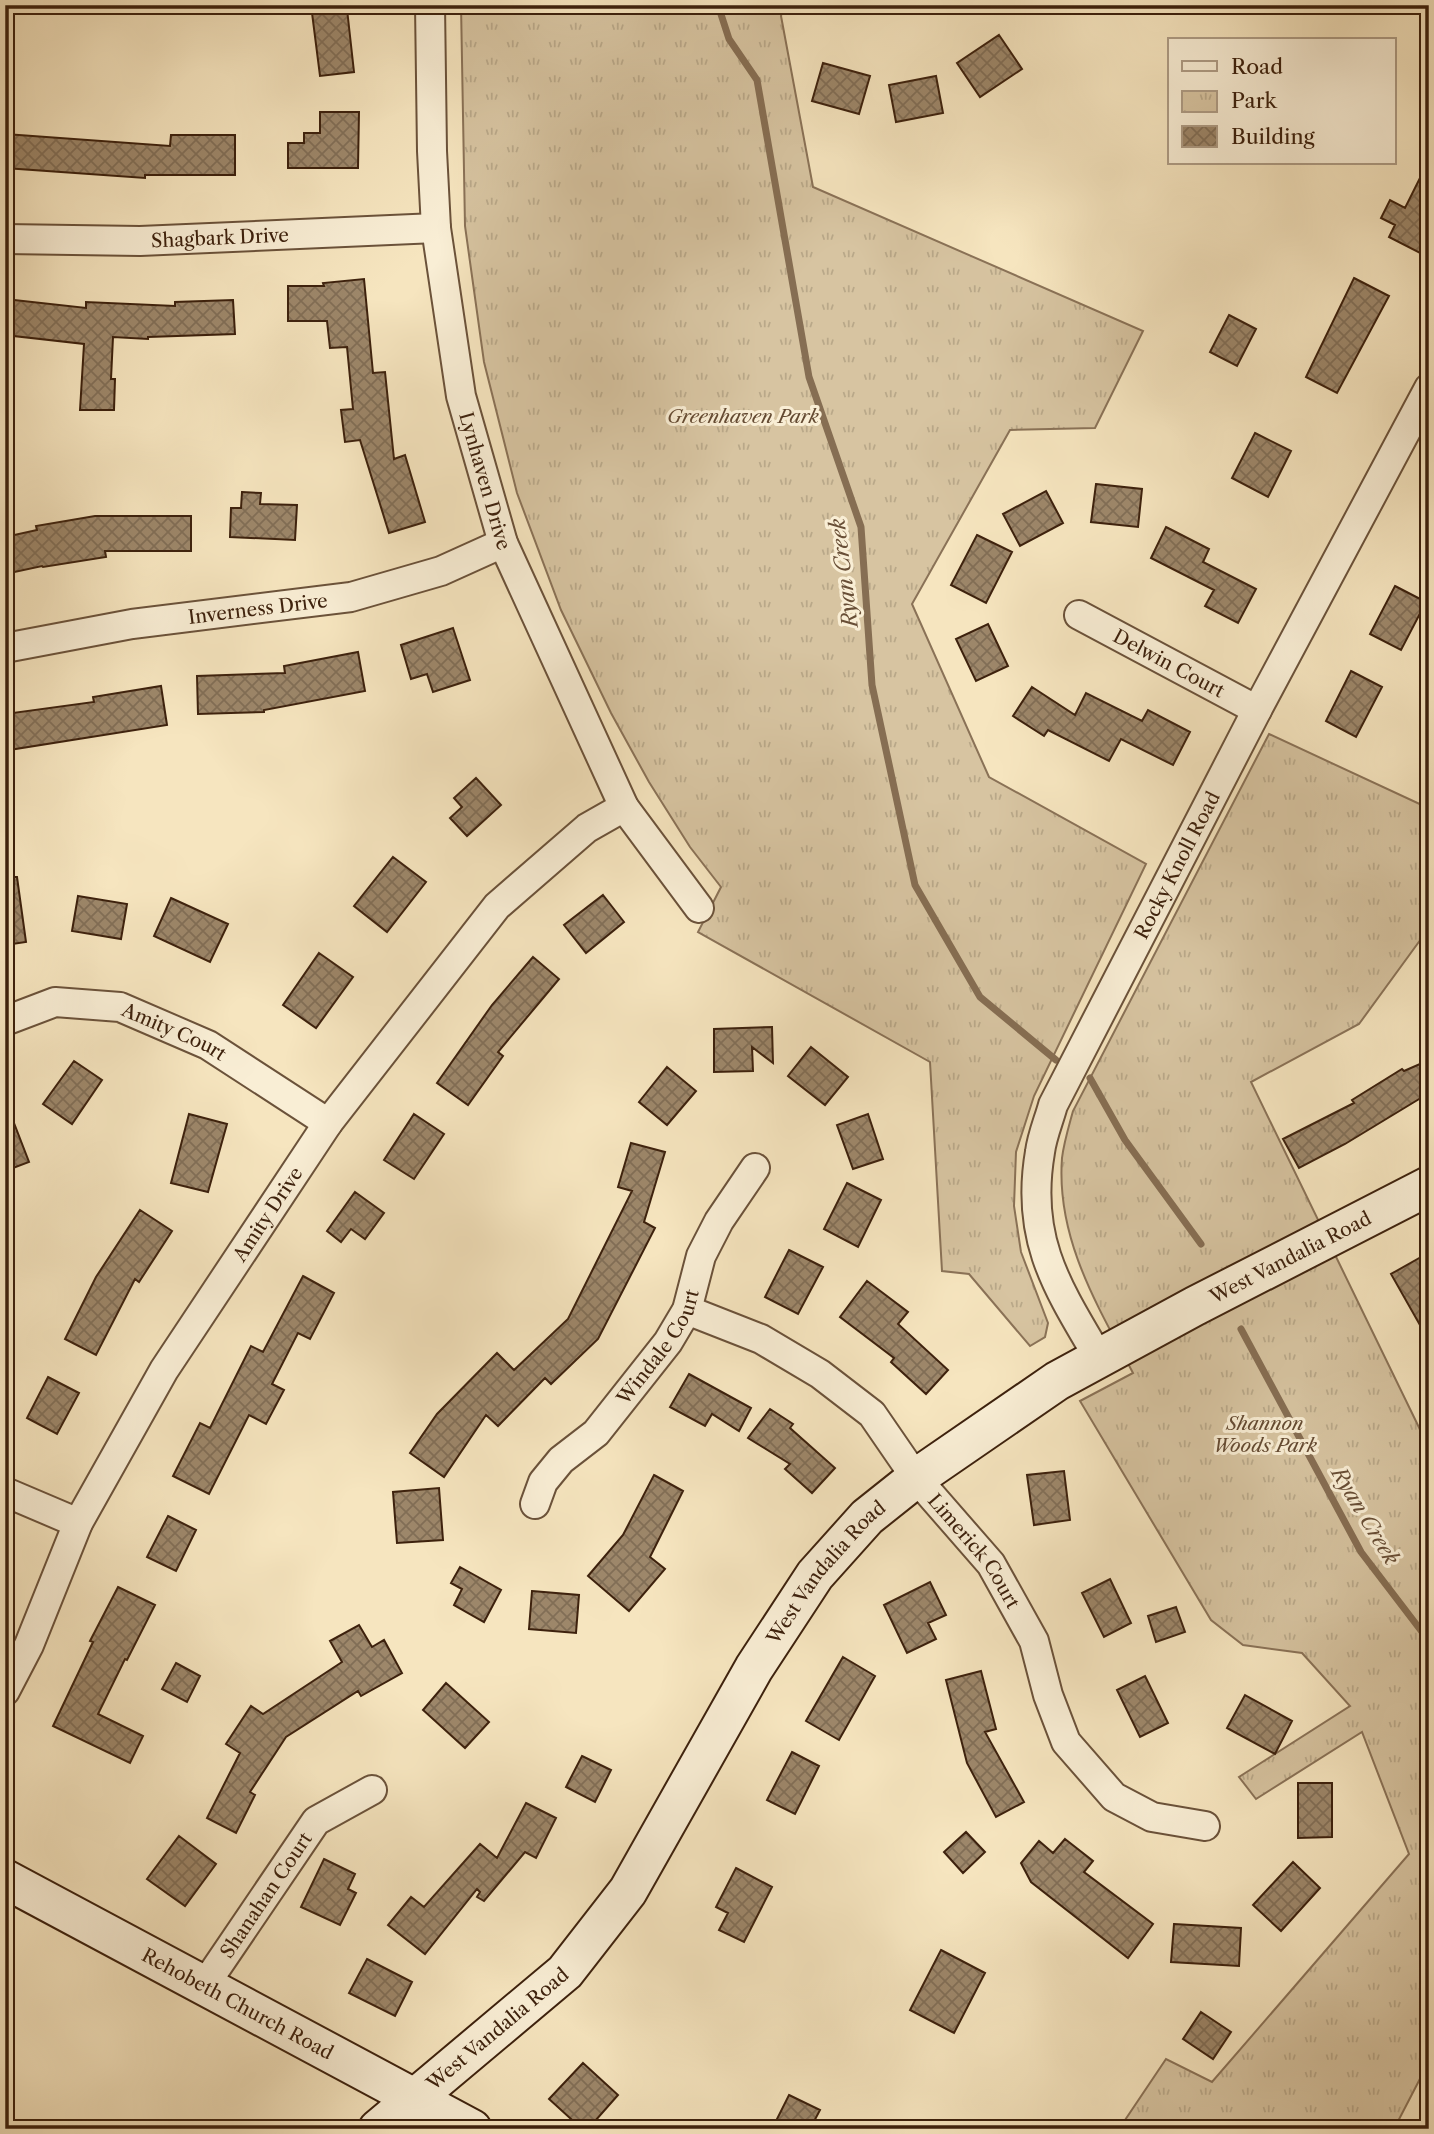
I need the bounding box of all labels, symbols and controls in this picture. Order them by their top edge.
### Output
legend [1168,38,1396,164]
text: Road [1231,54,1283,79]
text: Park [1231,88,1277,113]
text: Building [1231,124,1316,149]
street label: Shagbark Drive [151,223,289,253]
park label: Greenhaven Park [667,405,819,428]
street label: Lynhaven Drive [454,409,516,554]
water label: Ryan Creek [824,517,863,631]
street label: Inverness Drive [187,589,329,629]
street label: Delwin Court [1109,624,1229,703]
street label: Rocky Knoll Road [1130,787,1225,943]
street label: Amity Court [117,998,231,1066]
street label: Amity Drive [228,1163,308,1267]
street label: West Vandalia Road [1205,1207,1375,1309]
street label: Windale Court [611,1287,704,1410]
park label: Shannon Woods Park [1213,1412,1317,1457]
water label: Ryan Creek [1325,1461,1404,1569]
street label: Limerick Court [923,1489,1025,1613]
street label: West Vandalia Road [761,1496,890,1649]
street label: Shanahan Court [215,1828,317,1963]
street label: Rehobeth Church Road [138,1943,338,2065]
street label: West Vandalia Road [421,1963,574,2096]

